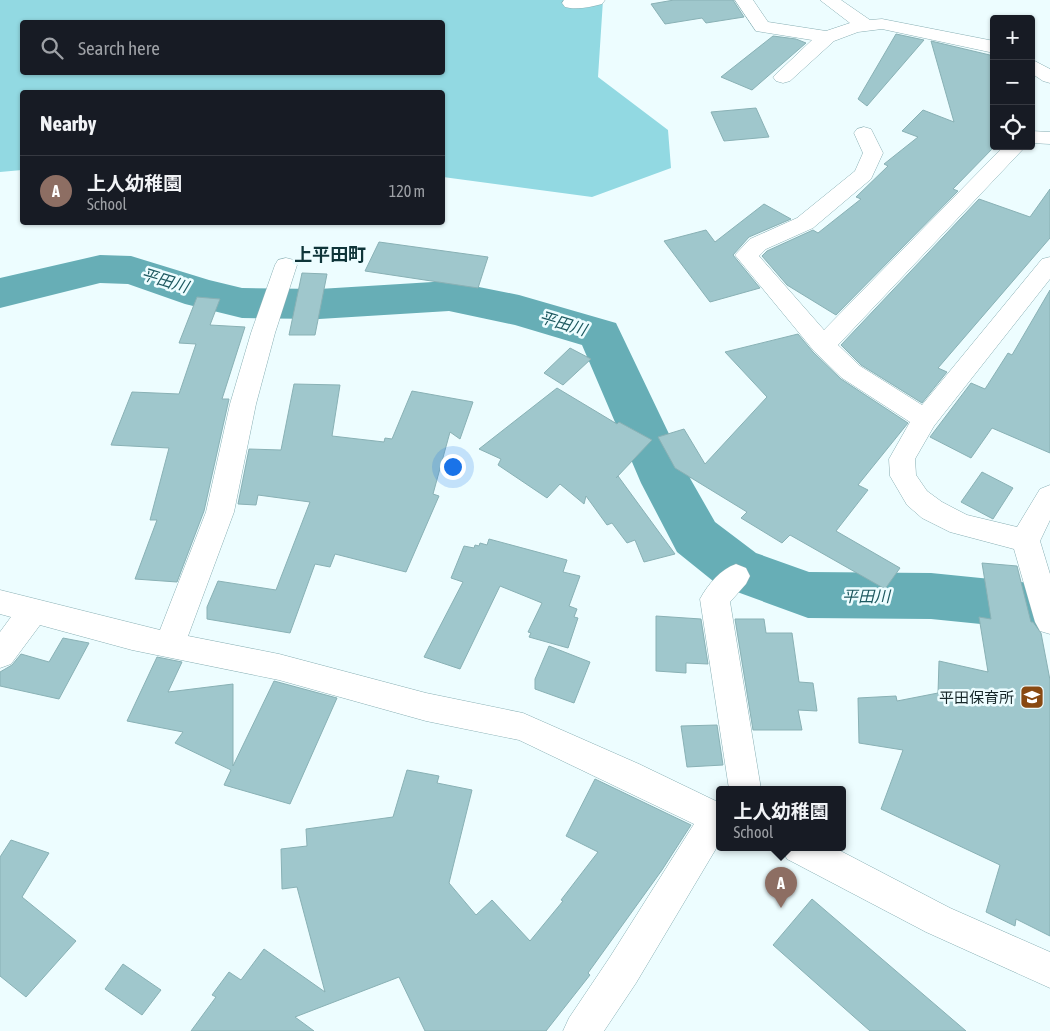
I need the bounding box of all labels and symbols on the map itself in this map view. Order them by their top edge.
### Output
district label: 上平田町 [294,244,366,265]
water label: 平田川 [139,264,192,296]
water label: 平田川 [537,307,590,339]
your location [440,454,466,480]
water label: 平田川 [842,587,892,605]
school or university icon: 平田保育所 [1019,684,1045,710]
place label: 平田保育所 [939,689,1014,706]
pin: A [765,867,797,908]

